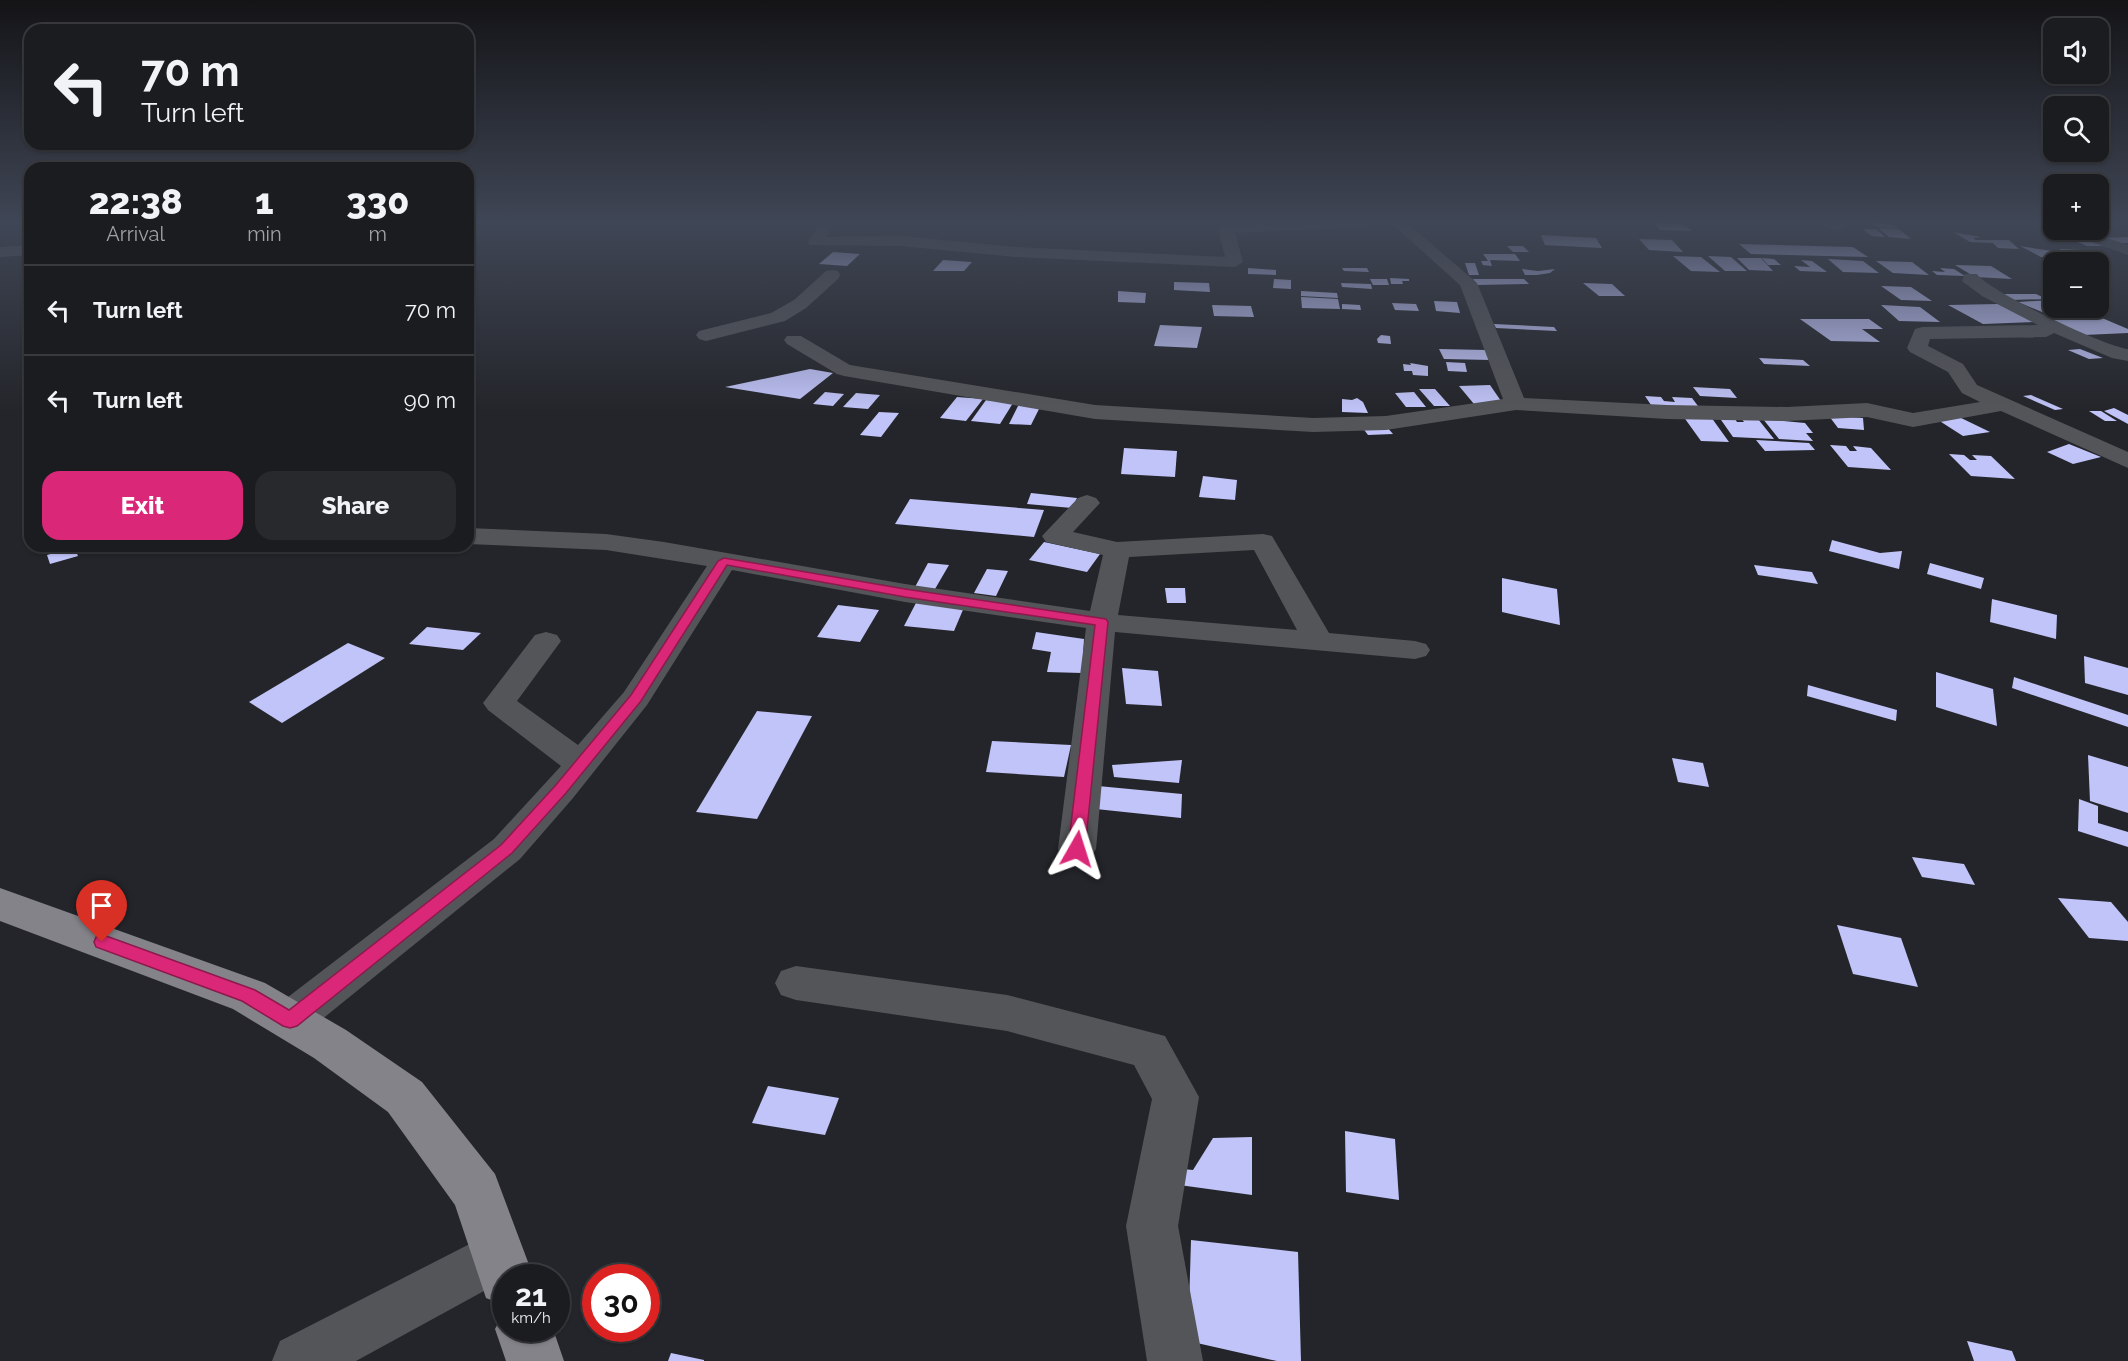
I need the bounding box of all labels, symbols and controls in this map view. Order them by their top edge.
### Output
map controls [2043,18,2109,318]
button: sound [2043,18,2109,84]
text: 70 m [141,47,240,96]
icon: left [42,48,120,126]
button: search [2043,96,2109,162]
text: Turn left [141,97,244,128]
button: + [2043,174,2109,240]
text: 22:38 [89,180,183,222]
text: 1 [255,180,274,222]
text: 330 [346,180,409,222]
text: Arrival [106,222,165,246]
text: min [247,222,282,246]
text: m [369,222,387,246]
button: − [2043,252,2109,318]
icon: left [42,294,75,327]
text: Turn left [93,297,183,323]
text: 70 m [405,297,456,323]
icon: left [42,384,75,417]
text: Turn left [93,387,183,413]
text: 90 m [404,387,456,413]
button: Exit [42,471,243,540]
button: Share [255,471,456,540]
position arrow [1045,817,1109,881]
pin [76,880,127,942]
icon: arrive [85,889,118,922]
speed limit sign: 30 [582,1264,660,1342]
text: 21 [515,1278,547,1313]
text: km/h [511,1309,551,1327]

